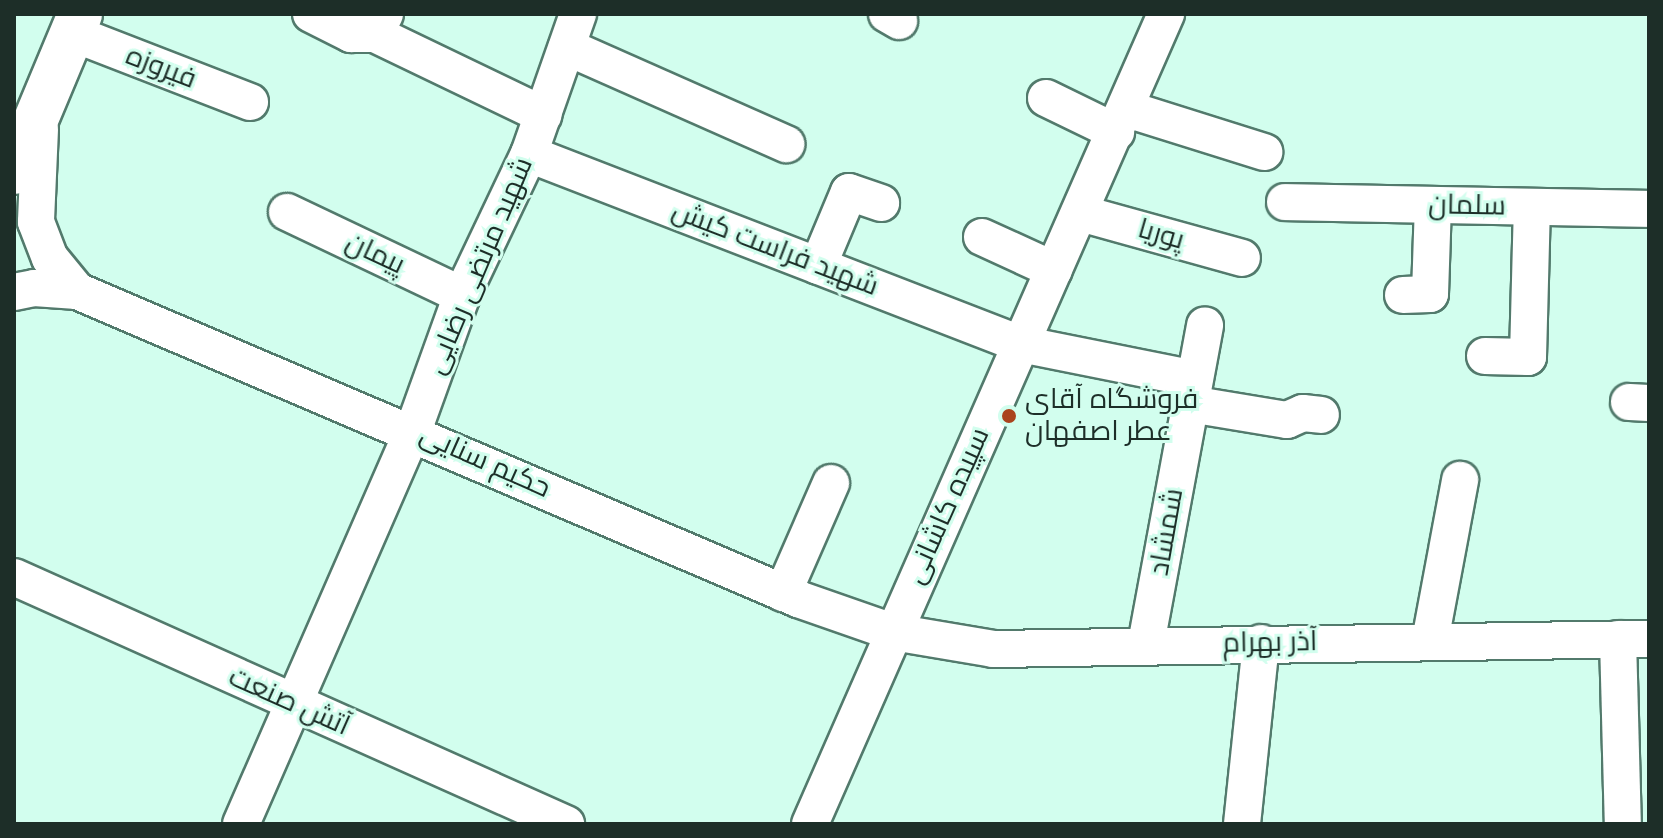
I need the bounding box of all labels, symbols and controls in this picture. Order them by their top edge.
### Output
street label: فیروزه [121,39,201,97]
street label: شهید مرتضی رضایی [419,153,541,379]
street label: سلمان [1428,189,1506,223]
street label: شهید فراست کیش [667,194,883,304]
street label: پوریا [1134,212,1188,258]
street label: پیمان [340,226,410,282]
place label: فروشگاه آقای عطر اصفهان [1025,383,1198,449]
marker: فروشگاه آقای عطر اصفهان [1000,407,1018,425]
street label: حکیم سنایی [414,418,556,506]
street label: سپیده کاشانی [899,423,997,589]
street label: شمشاد [1143,486,1191,578]
street label: آذر بهرام [1222,625,1318,661]
street label: آتش صنعت [223,660,355,744]

